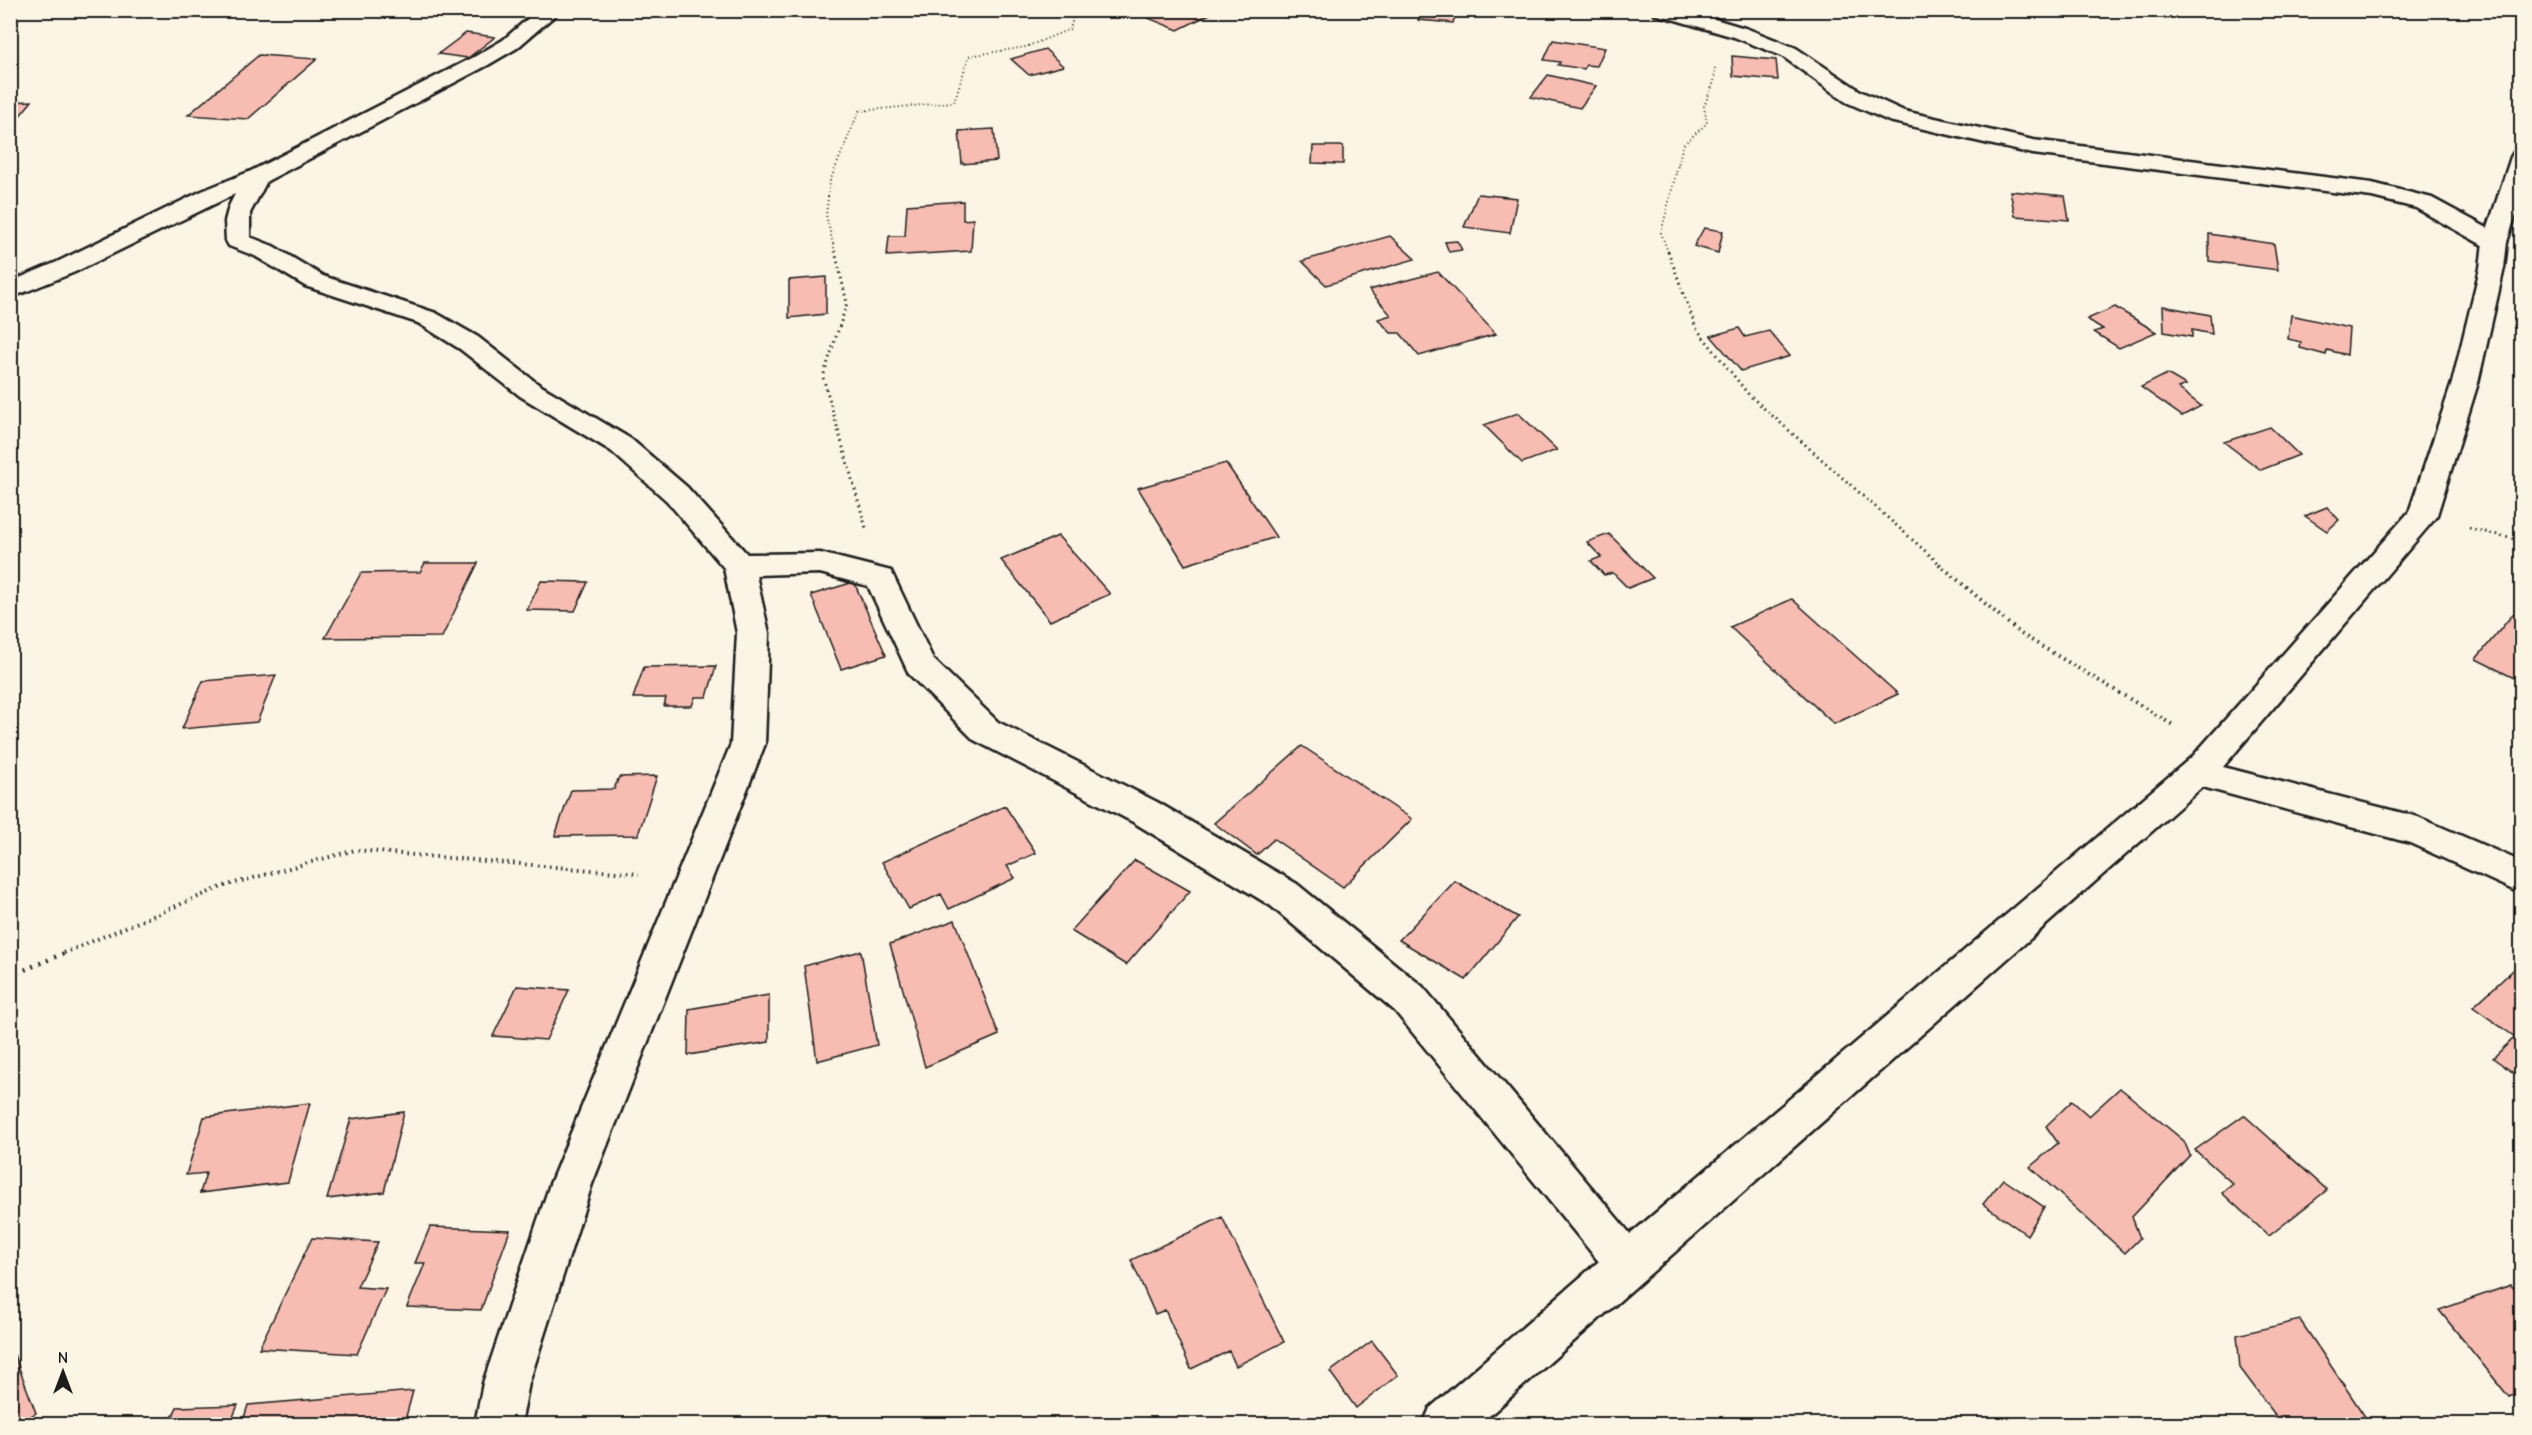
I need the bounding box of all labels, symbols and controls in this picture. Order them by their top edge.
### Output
north arrow [33,1342,93,1402]
text: N [58,1349,68,1367]

